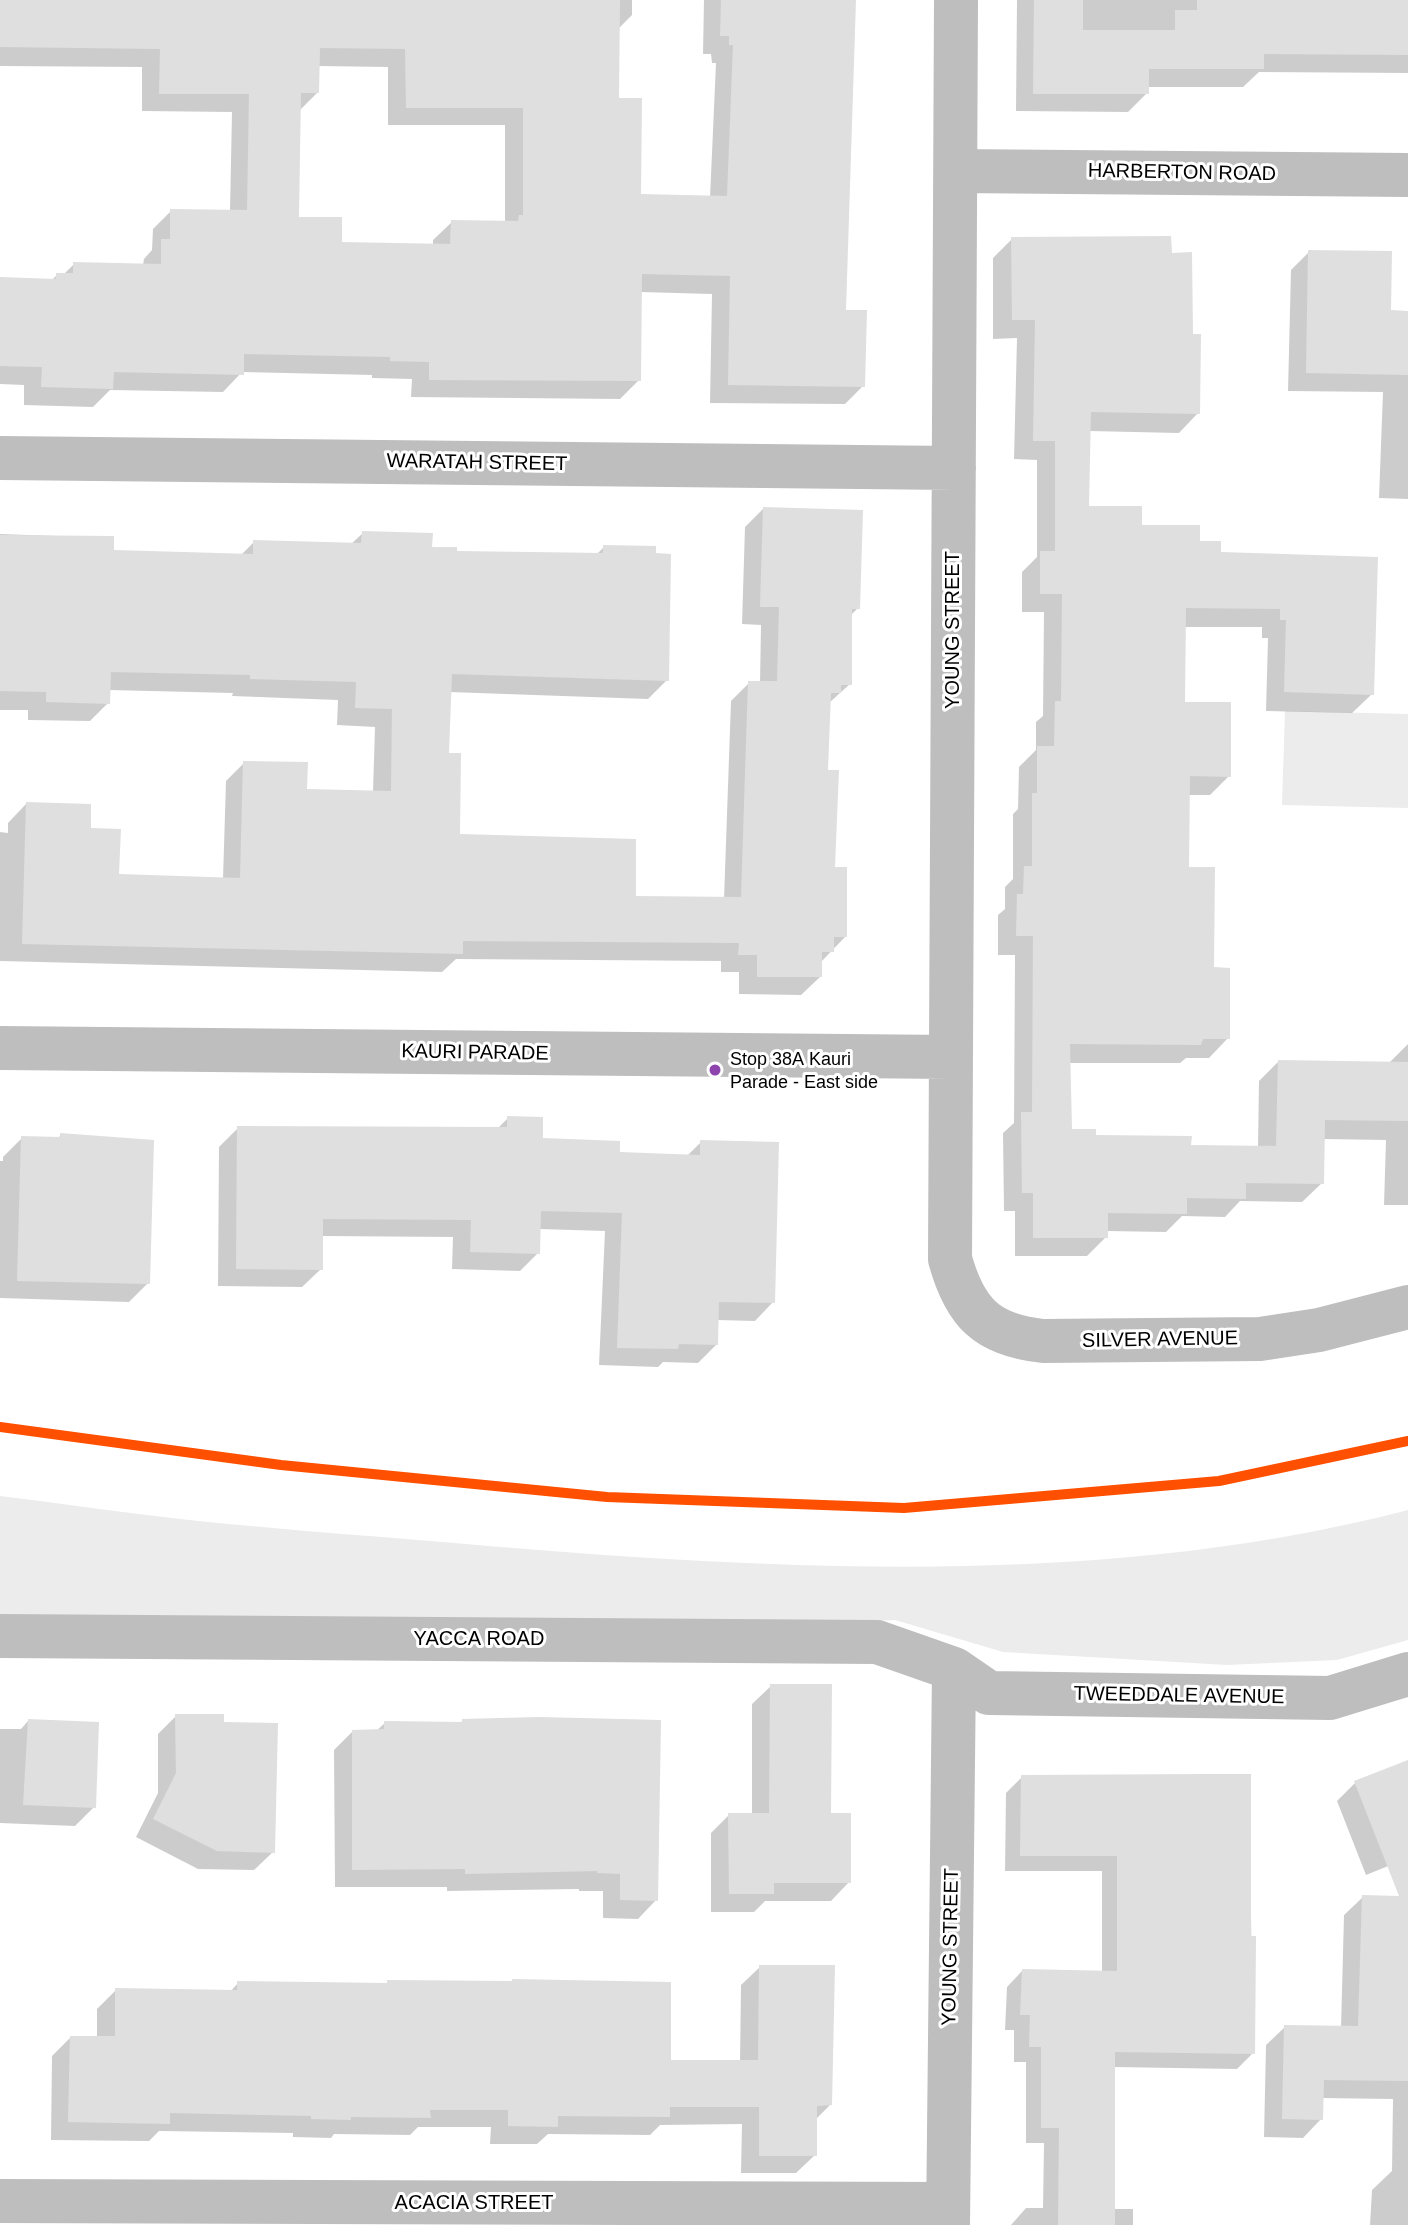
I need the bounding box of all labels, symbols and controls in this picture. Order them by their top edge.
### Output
street label: HARBERTON ROAD [1088,159,1276,187]
street label: WARATAH STREET [386,449,568,477]
street label: YOUNG STREET [941,551,965,709]
street label: KAURI PARADE [401,1040,549,1066]
place label: Stop 38A Kauri Parade - East side [730,1049,878,1092]
marker: Stop 38A Kauri Parade - East side [707,1062,723,1078]
street label: SILVER AVENUE [1082,1327,1238,1353]
street label: YACCA ROAD [414,1627,544,1651]
street label: TWEEDDALE AVENUE [1073,1682,1285,1710]
street label: YOUNG STREET [938,1868,964,2026]
street label: ACACIA STREET [395,2191,553,2215]

